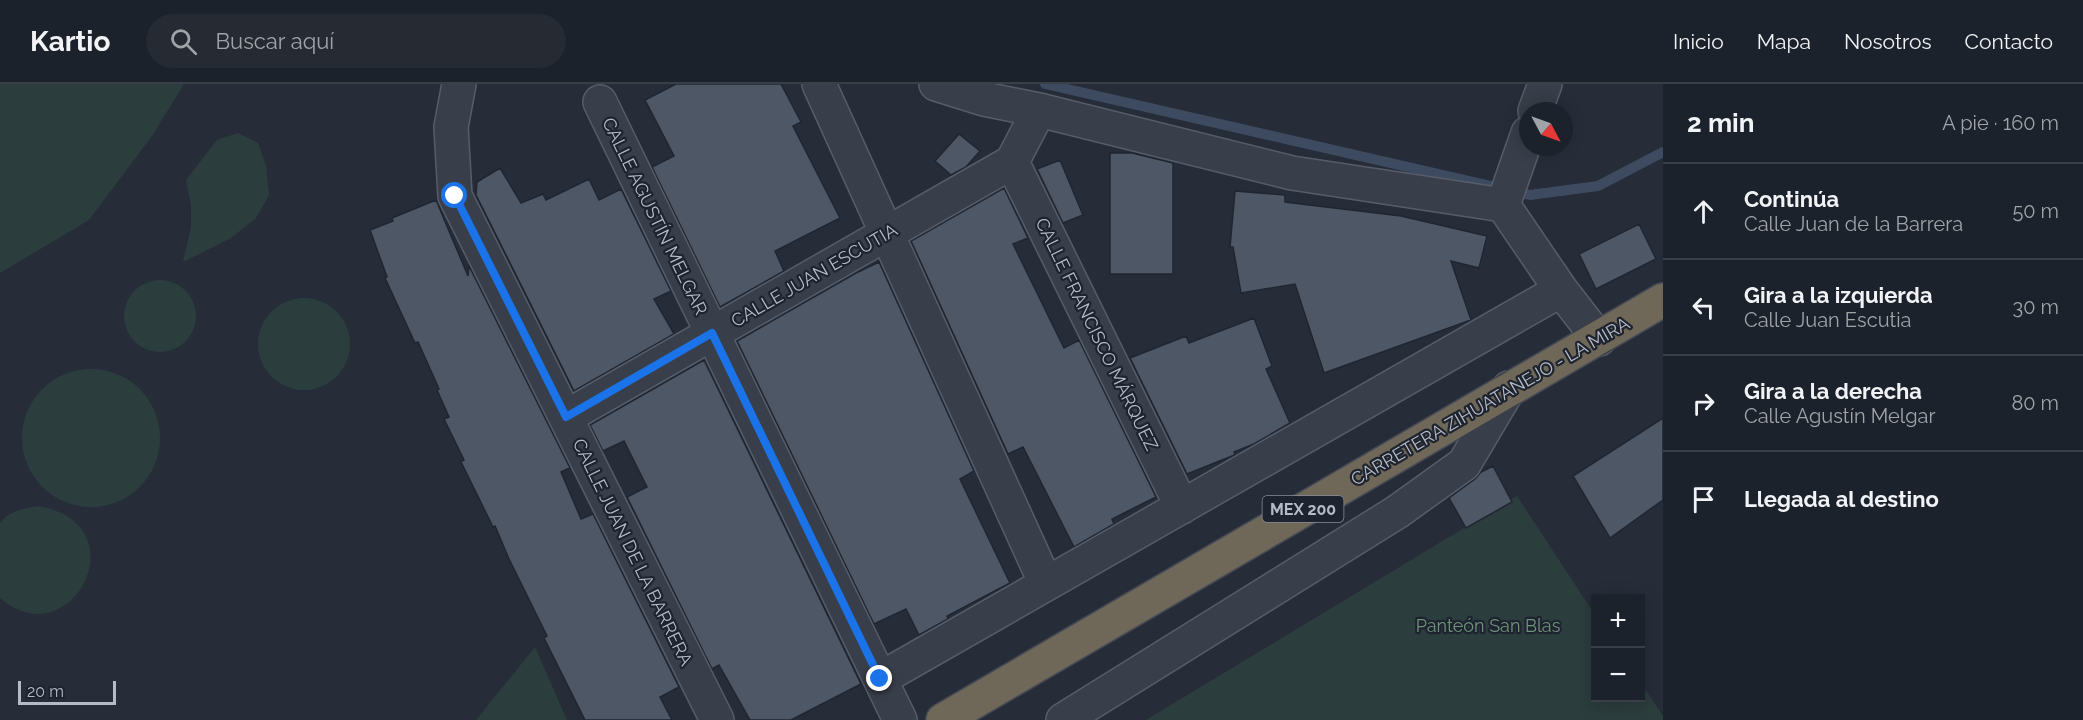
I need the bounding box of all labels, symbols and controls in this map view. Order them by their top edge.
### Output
search box [146,14,566,68]
text: Kartio [30,25,110,58]
icon: search [167,25,200,58]
text: Buscar aquí [215,28,334,54]
text: Inicio [1673,29,1724,54]
text: Mapa [1757,29,1811,54]
text: Nosotros [1844,29,1932,54]
text: Contacto [1965,29,2053,54]
north arrow [1519,102,1573,156]
text: 2 min [1687,108,1754,138]
text: A pie · 160 m [1942,111,2059,135]
street label: CALLE AGUSTÍN MELGAR [598,114,713,318]
route start [441,182,467,208]
text: Continúa [1744,186,1839,212]
icon: ahead [1687,195,1720,228]
text: 50 m [2012,199,2059,223]
text: Calle Juan de la Barrera [1744,212,1963,236]
street label: CALLE FRANCISCO MÁRQUEZ [1031,214,1164,454]
street label: CALLE JUAN ESCUTIA [727,219,901,331]
text: Gira a la izquierda [1744,282,1933,308]
icon: left [1687,291,1720,324]
text: 30 m [2013,295,2059,319]
text: Calle Juan Escutia [1744,308,1912,332]
street label: CARRETERA ZIHUATANEJO - LA MIRA [1347,312,1633,490]
text: Gira a la derecha [1744,378,1922,404]
icon: right [1687,387,1720,420]
text: 80 m [2011,391,2059,415]
text: Calle Agustín Melgar [1744,404,1936,428]
street label: CALLE JUAN DE LA BARRERA [569,435,697,669]
icon: arrive [1687,483,1720,516]
text: Llegada al destino [1744,486,1939,512]
road number: MEX 200 [1262,496,1344,522]
map controls [1591,594,1645,702]
button: + [1591,594,1645,648]
park label: Panteón San Blas [1416,615,1561,636]
button: − [1591,648,1645,702]
route end [866,665,892,691]
scale bar [18,678,116,706]
text: 20 m [27,682,64,701]

